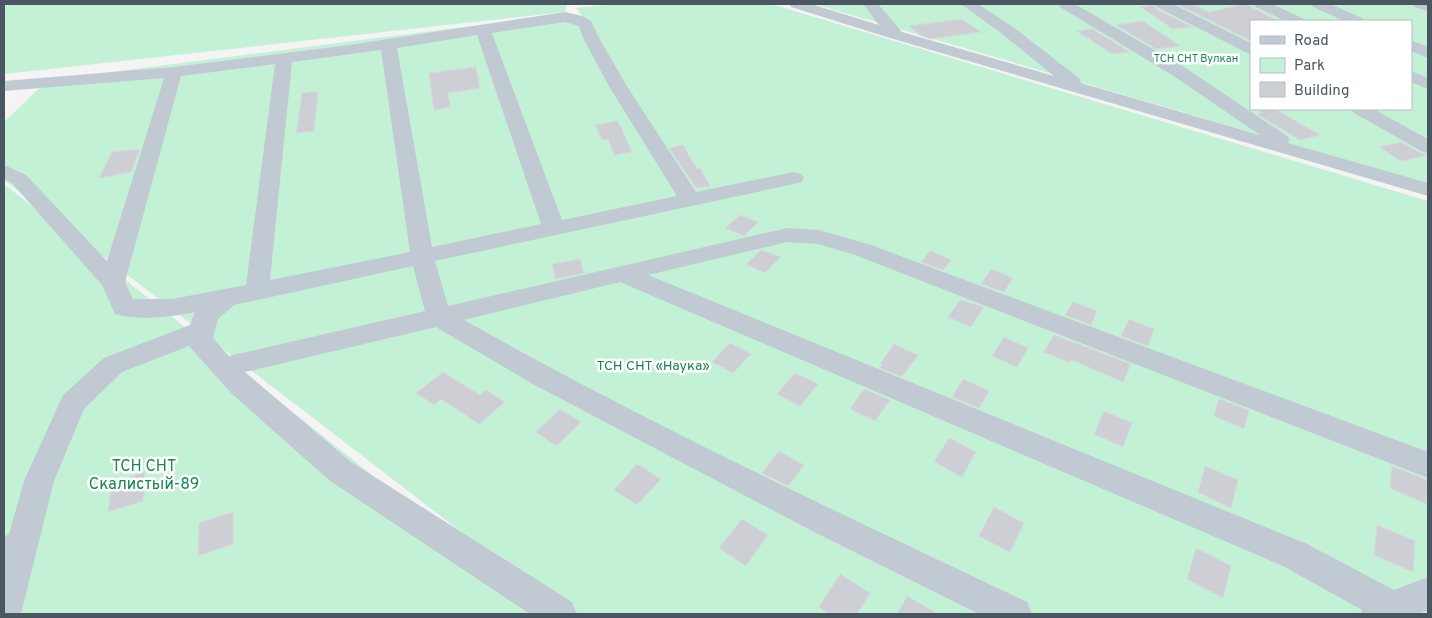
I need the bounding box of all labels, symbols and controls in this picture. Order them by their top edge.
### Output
legend [1250,20,1412,110]
text: Road [1294,32,1329,51]
park label: ТСН СНТ Вулкан [1154,52,1238,66]
text: Park [1294,57,1325,76]
text: Building [1294,82,1349,101]
park label: ТСН СНТ «Наука» [596,358,710,375]
park label: ТСН СНТ Скалистый-89 [89,457,199,495]

